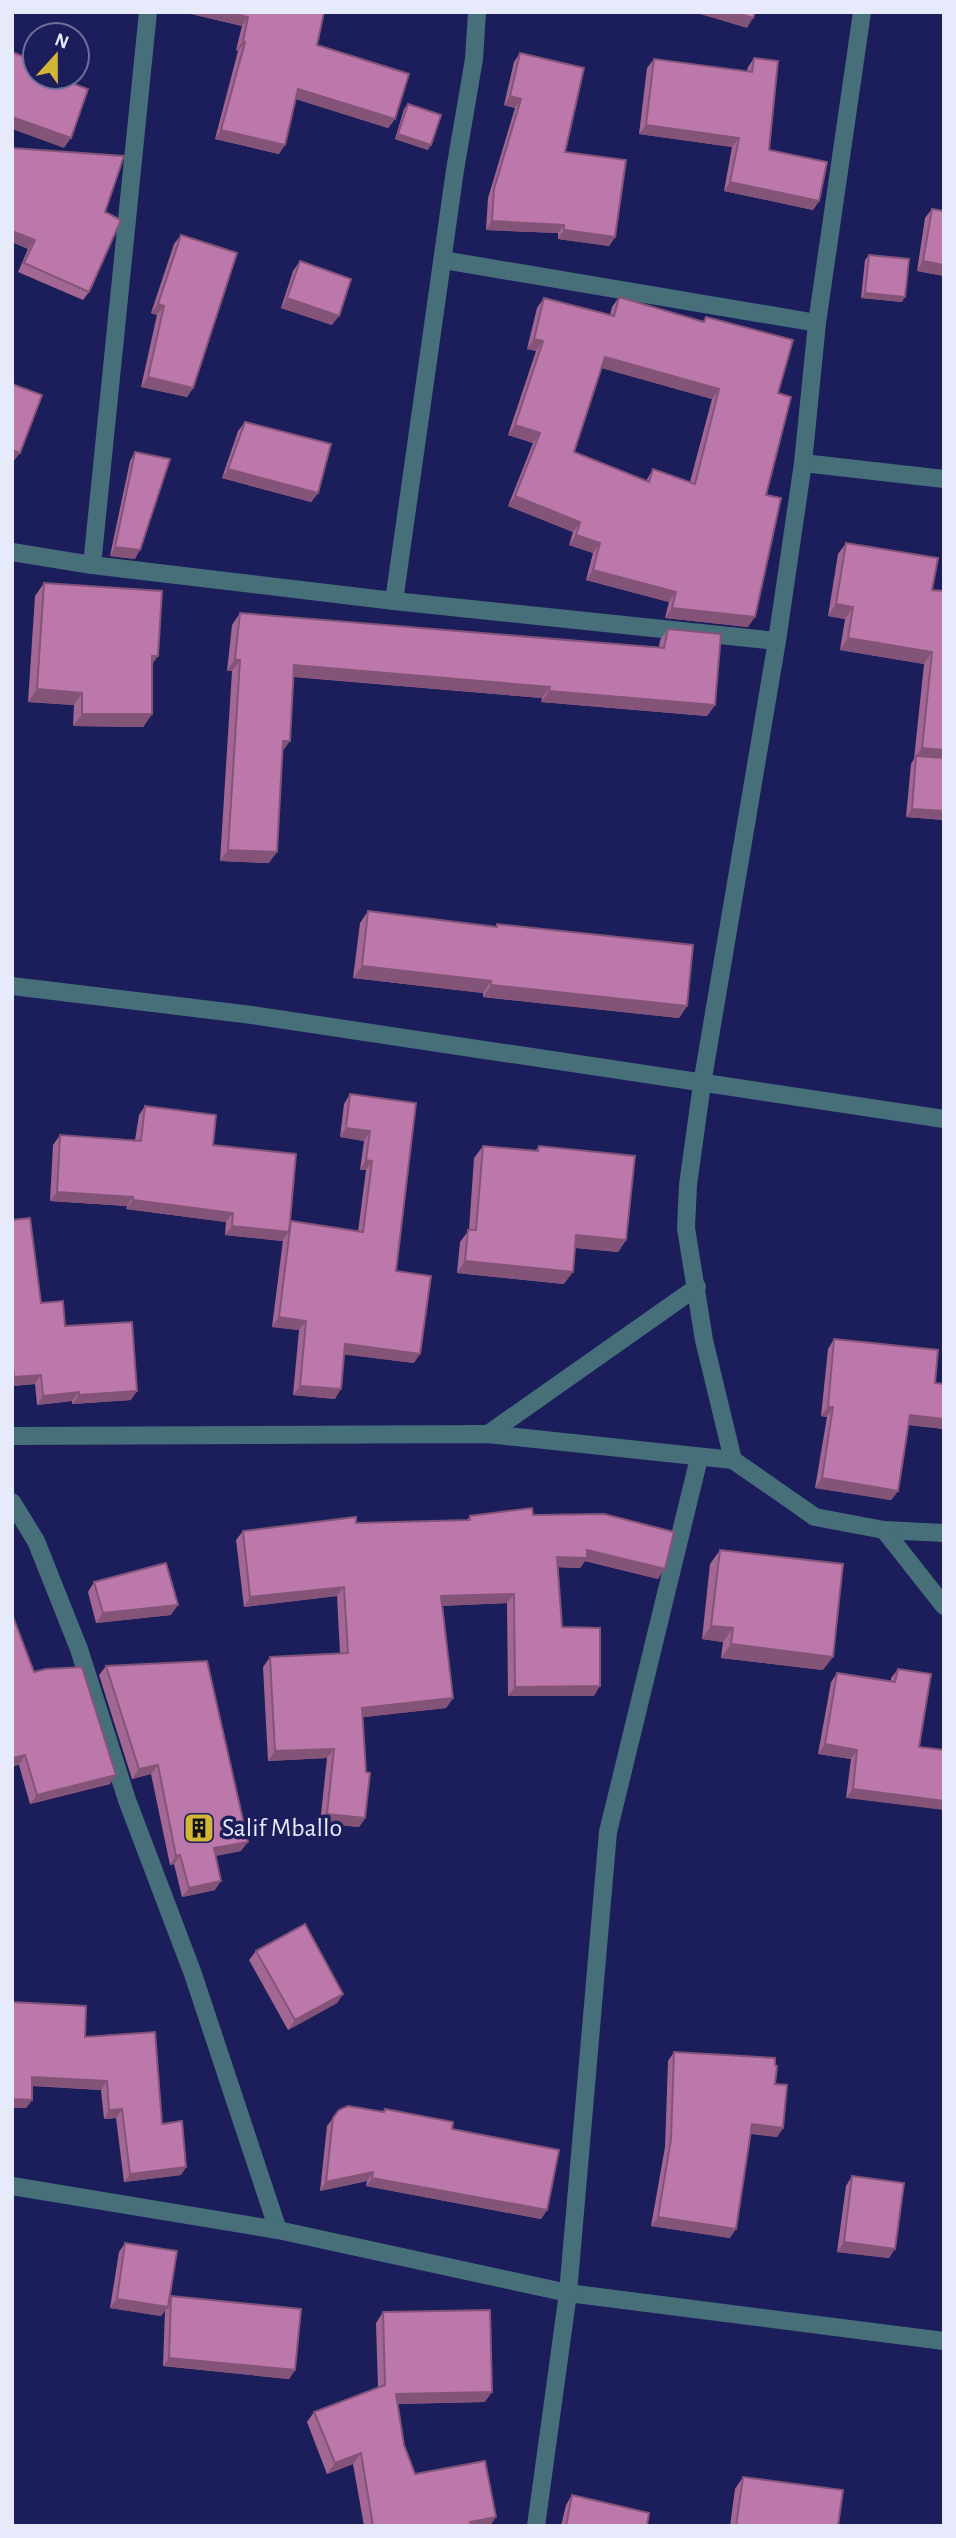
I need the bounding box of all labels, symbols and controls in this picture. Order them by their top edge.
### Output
north arrow [21,21,91,91]
text: N [52,30,71,53]
building icon: Salif Mballo [182,1811,216,1845]
place label: Salif Mballo [222,1815,342,1841]

